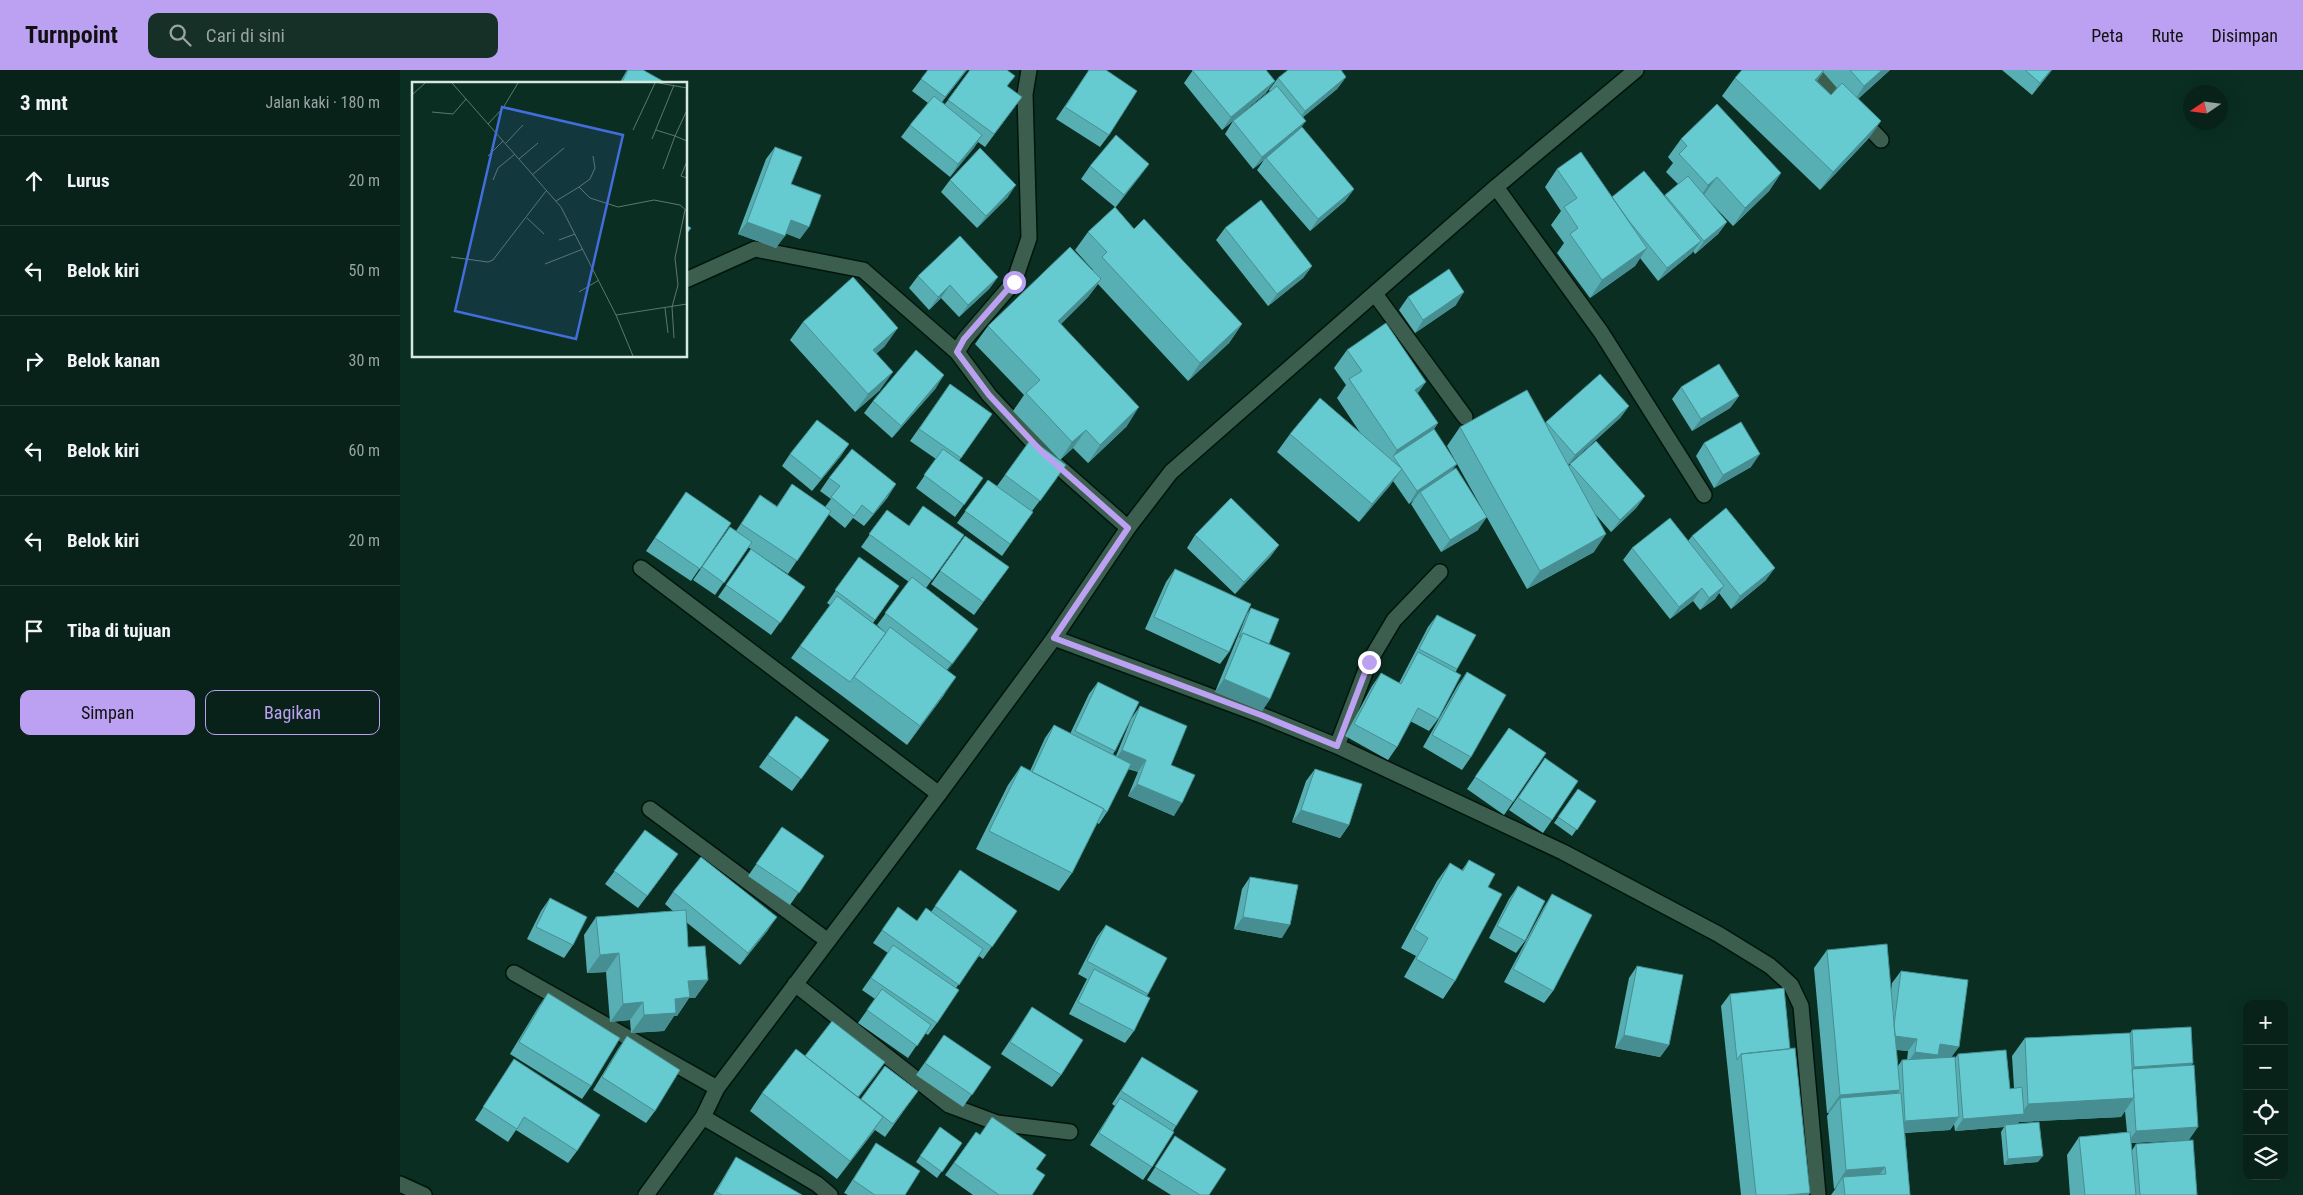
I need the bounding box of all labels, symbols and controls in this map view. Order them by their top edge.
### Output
search box [148,13,498,58]
text: Turnpoint [25,21,118,49]
icon: search [166,21,194,49]
text: Cari di sini [206,24,285,47]
text: Peta [2091,25,2123,46]
text: Rute [2151,25,2183,46]
text: Disimpan [2211,25,2278,46]
inset map [412,82,688,358]
north arrow [2183,85,2228,130]
text: 3 mnt [20,91,68,115]
text: Jalan kaki · 180 m [265,93,380,112]
icon: ahead [20,167,48,195]
text: Lurus [67,169,110,192]
text: 20 m [348,171,380,190]
icon: left [20,257,48,285]
text: Belok kiri [67,259,139,282]
text: 50 m [348,261,380,280]
route start [1003,271,1026,294]
icon: right [20,347,48,375]
text: Belok kanan [67,349,160,372]
text: 30 m [348,351,380,370]
icon: left [20,437,48,465]
text: Belok kiri [67,439,139,462]
text: 60 m [348,441,380,460]
icon: left [20,527,48,555]
text: Belok kiri [67,529,139,552]
text: 20 m [348,531,380,550]
icon: arrive [20,617,48,645]
text: Tiba di tujuan [67,619,171,642]
route end [1358,651,1381,674]
button: Simpan [20,690,195,735]
button: Bagikan [205,690,380,735]
map controls [2243,1000,2288,1180]
button: + [2243,1000,2288,1045]
button: − [2243,1045,2288,1090]
button: locate [2243,1090,2288,1135]
button: layers [2243,1135,2288,1180]

